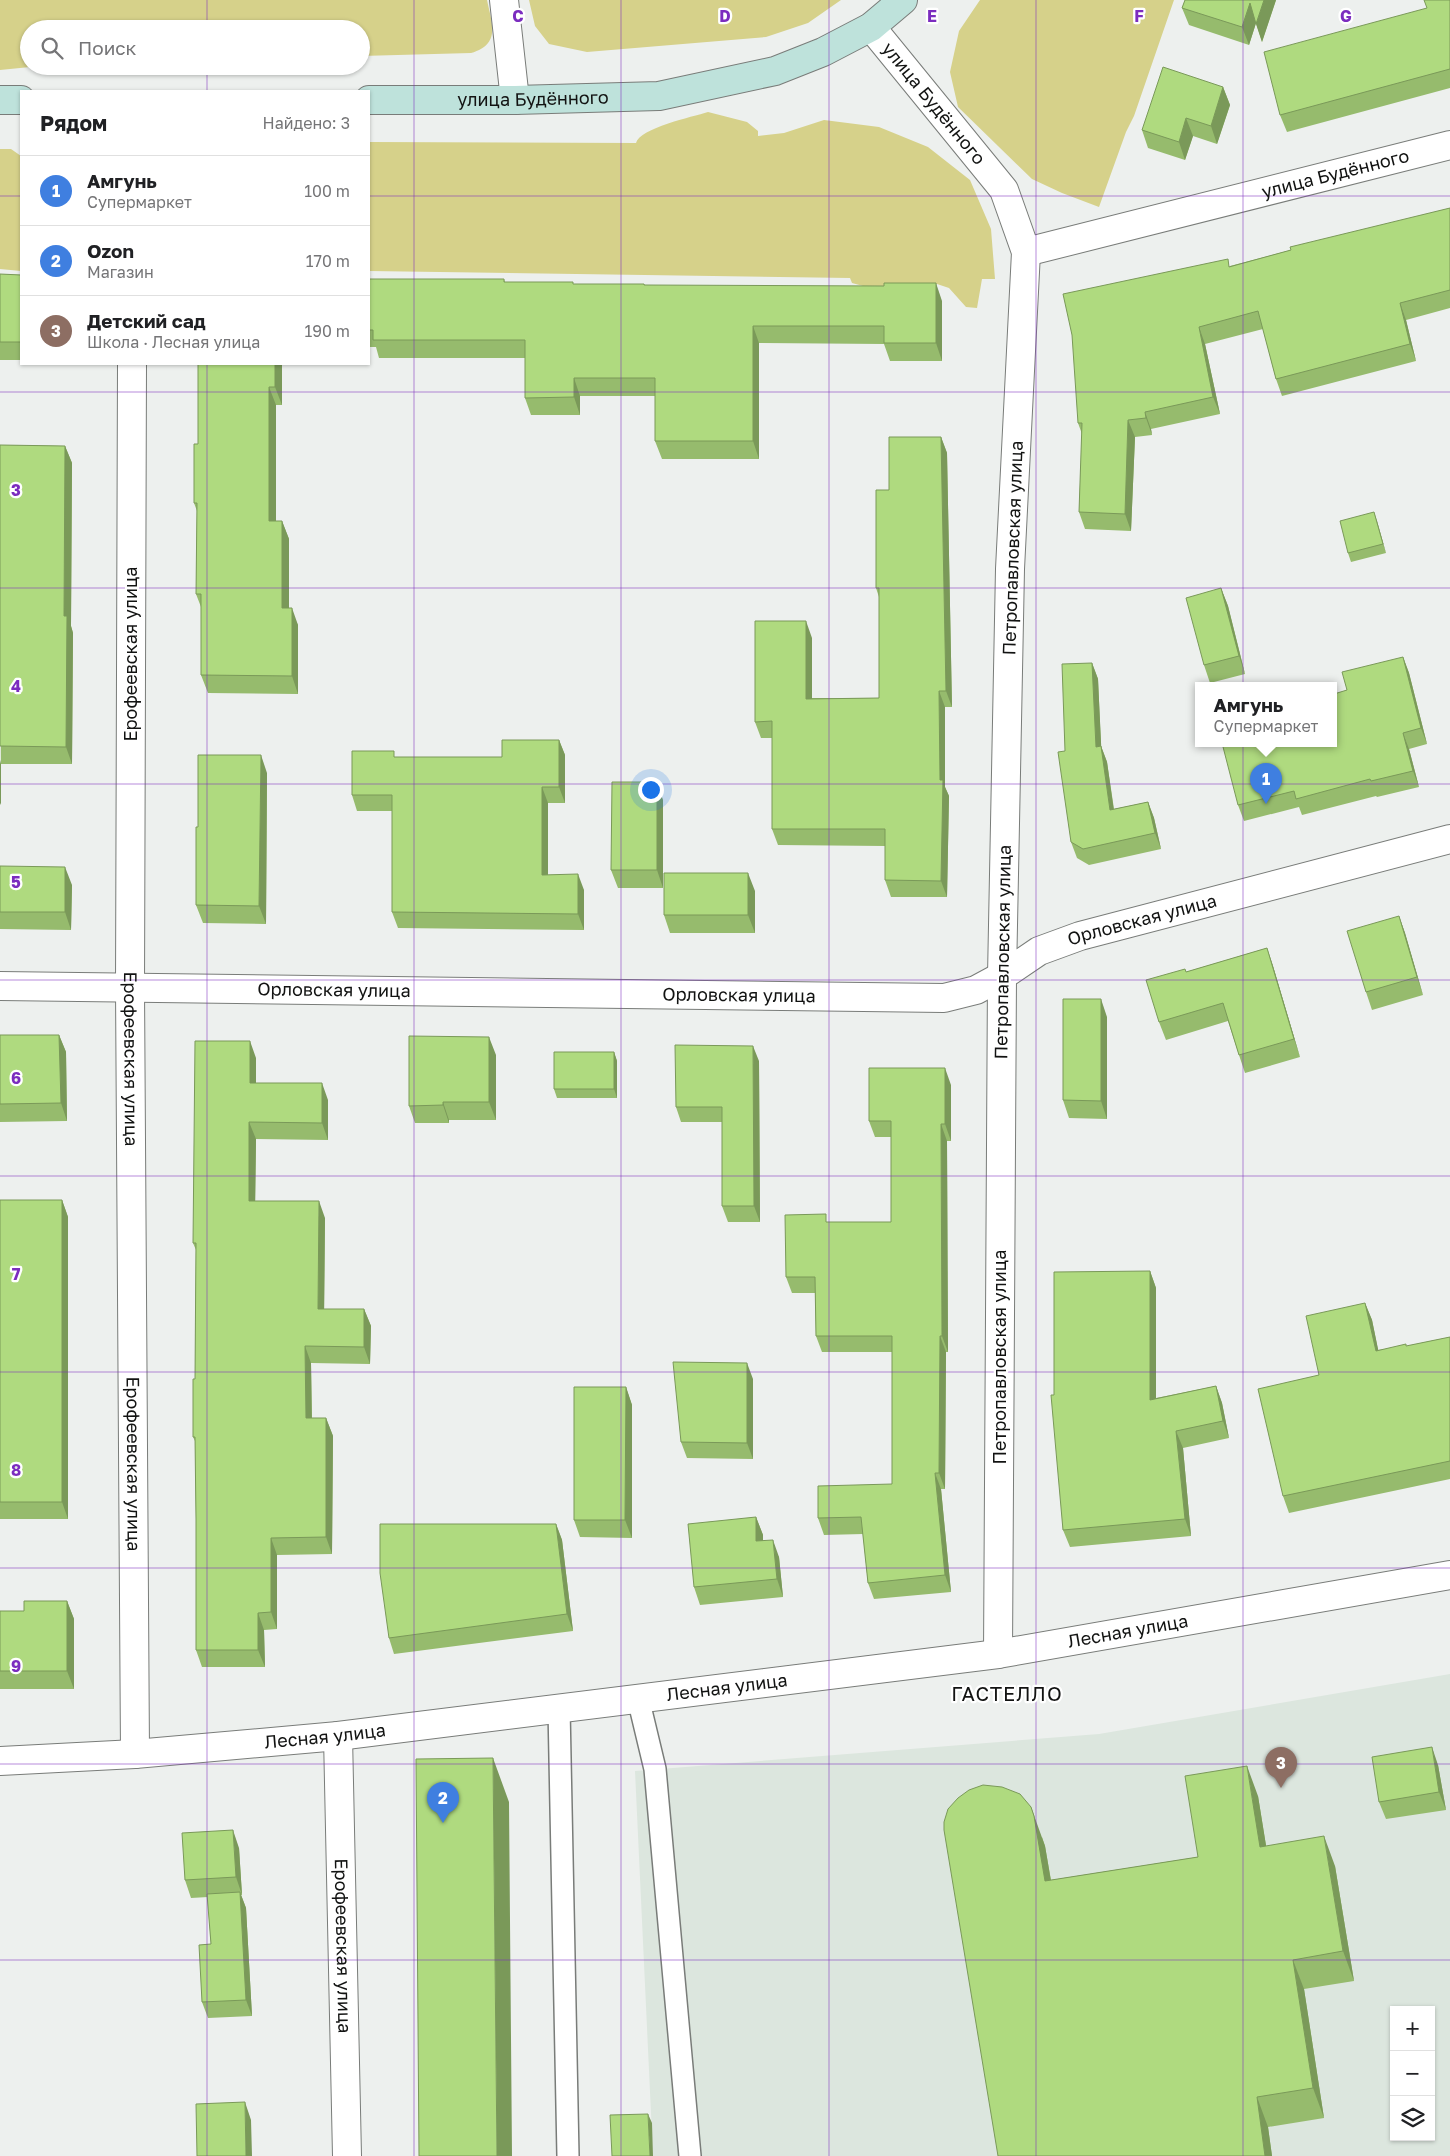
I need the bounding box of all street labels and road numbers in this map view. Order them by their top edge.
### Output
street label: улица Будённого [878,38,991,169]
street label: улица Будённого [457,85,609,110]
street label: улица Будённого [1259,144,1411,202]
street label: Петропавловская улица [997,440,1027,656]
street label: Ерофеевская улица [119,567,141,741]
street label: Петропавловская улица [989,844,1015,1060]
street label: Орловская улица [1064,889,1219,950]
street label: Ерофеевская улица [120,971,143,1147]
street label: Орловская улица [257,977,411,1001]
street label: Орловская улица [662,982,816,1006]
street label: Петропавловская улица [988,1250,1010,1464]
street label: Ерофеевская улица [123,1376,146,1552]
street label: Лесная улица [1066,1609,1190,1652]
street label: Лесная улица [665,1668,789,1705]
street label: Лесная улица [263,1718,387,1752]
street label: Ерофеевская улица [331,1858,356,2034]

